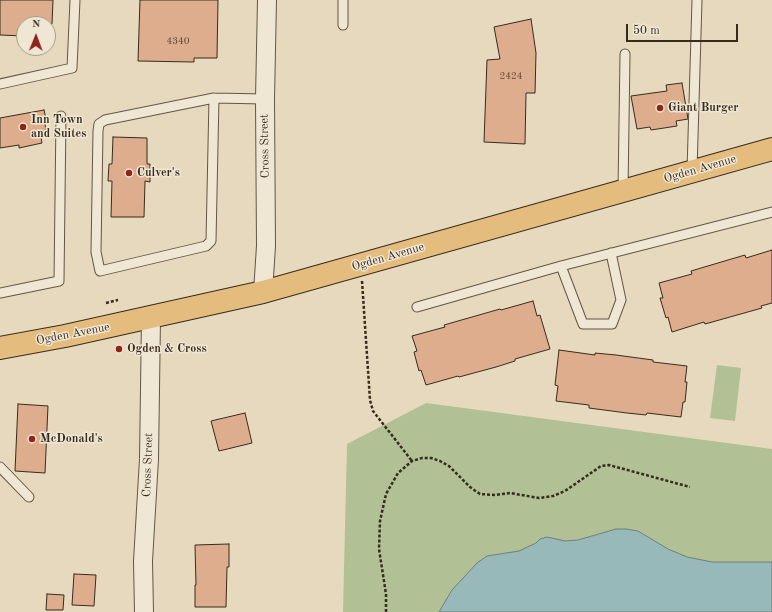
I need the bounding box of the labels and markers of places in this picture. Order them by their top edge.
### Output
place label: Giant Burger [668,101,739,115]
marker: Giant Burger [655,103,665,113]
place label: Inn Town and Suites [31,113,86,141]
marker: Inn Town and Suites [18,122,28,132]
place label: Culver's [137,166,180,180]
marker: Culver's [124,168,134,178]
place label: Ogden & Cross [127,342,207,356]
marker: Ogden & Cross [114,344,124,354]
place label: McDonald's [40,432,103,446]
marker: McDonald's [27,434,37,444]

